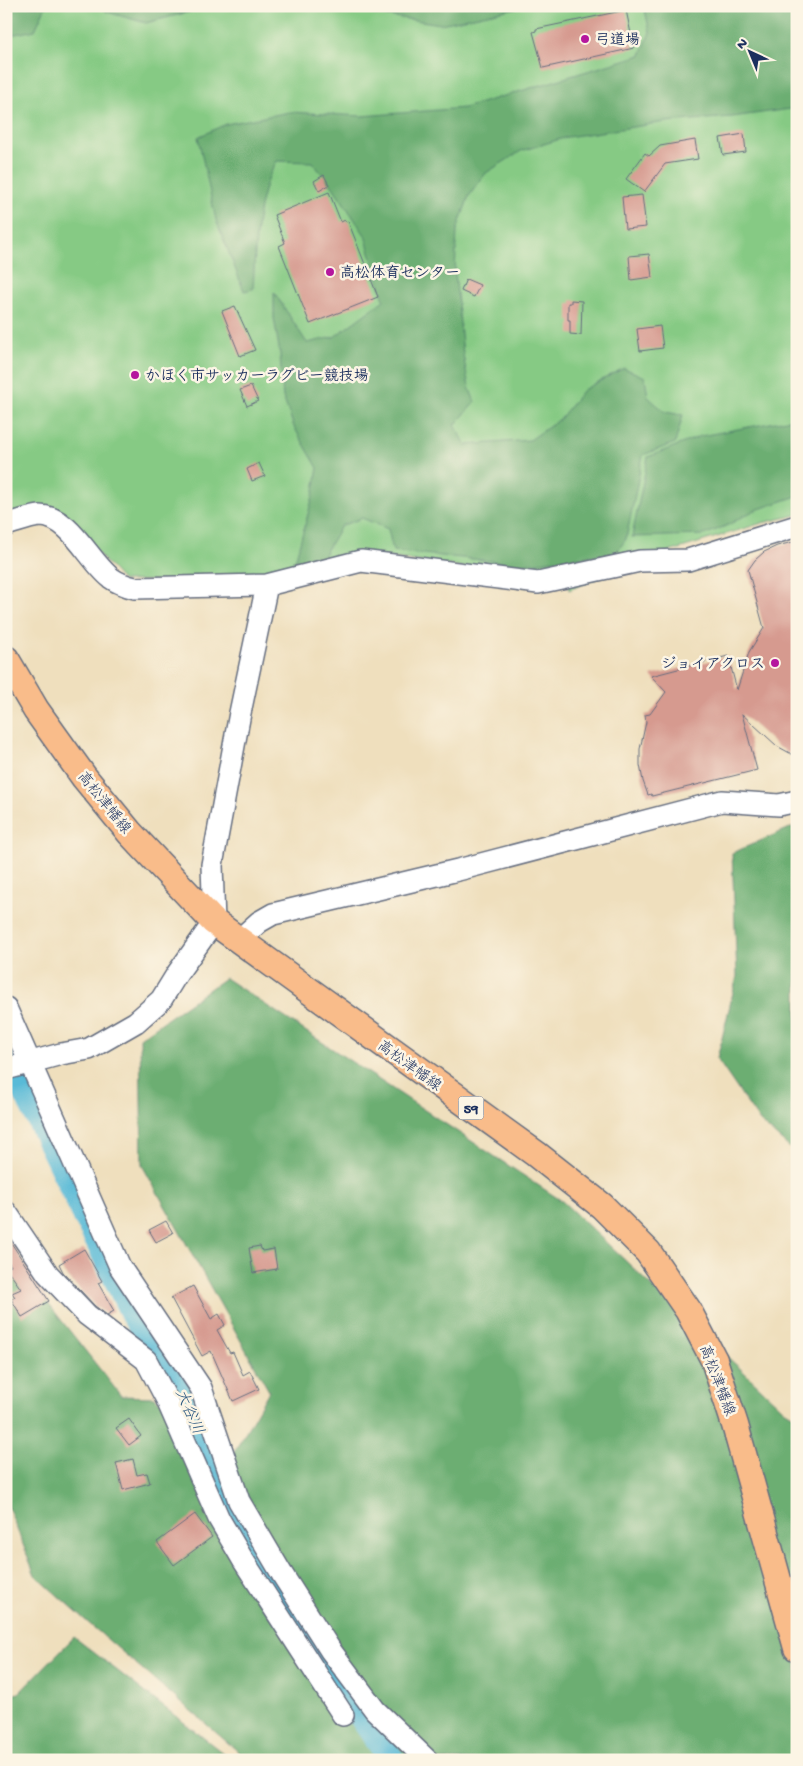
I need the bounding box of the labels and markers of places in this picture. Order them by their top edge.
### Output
place label: 弓道場 [595,31,640,50]
marker: 弓道場 [579,33,591,45]
place label: 高松体育センター [340,264,460,283]
marker: 高松体育センター [324,266,336,278]
place label: かほく市サッカーラグビー競技場 [145,367,369,386]
marker: かほく市サッカーラグビー競技場 [129,369,141,381]
place label: ジョイアクロス [661,656,765,674]
marker: ジョイアクロス [769,657,781,669]

